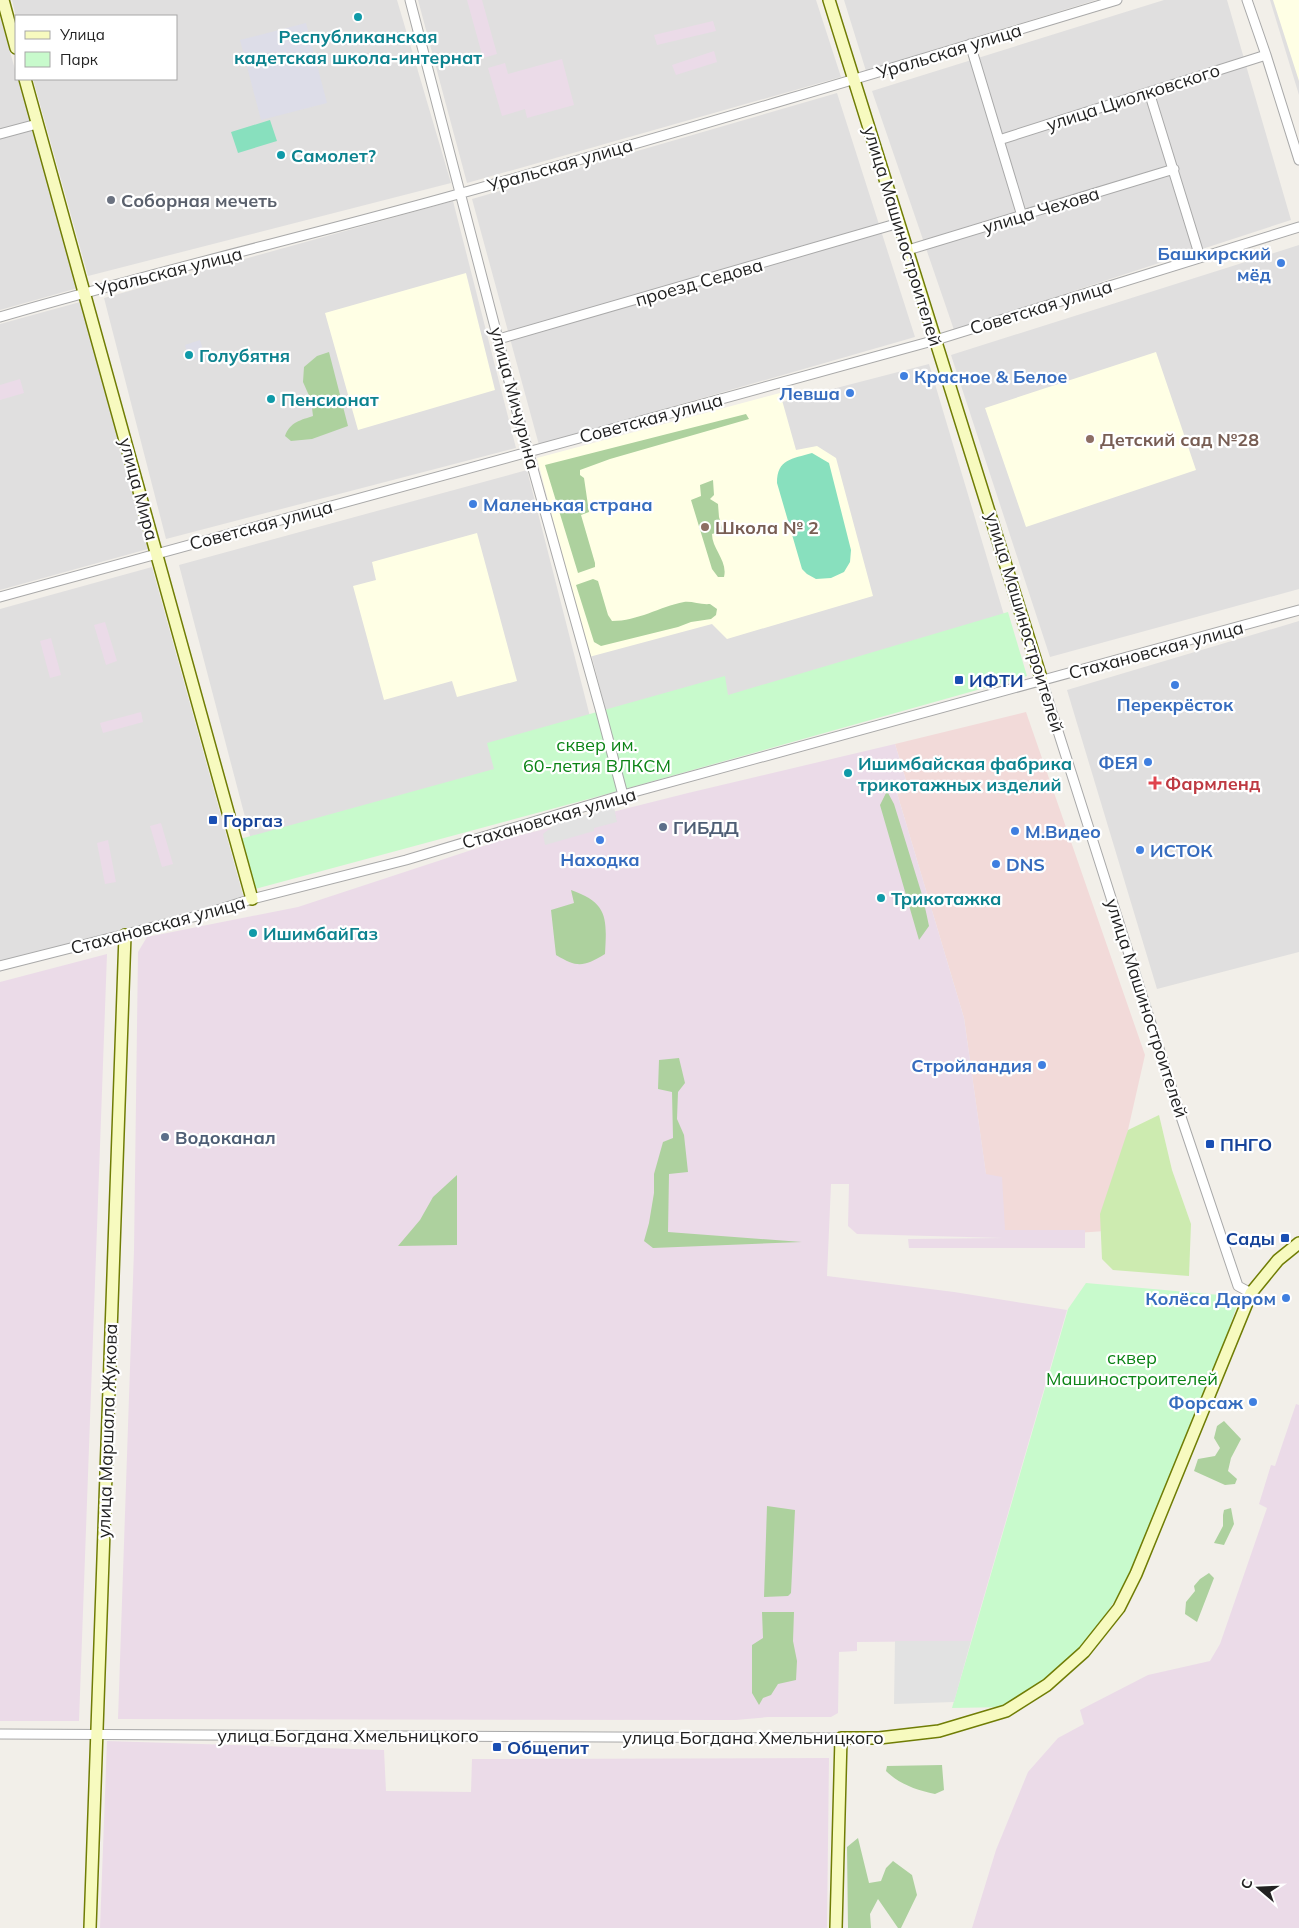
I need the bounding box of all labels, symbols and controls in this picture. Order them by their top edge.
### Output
marker: Республиканская кадетская школа-интернат [352,11,364,23]
legend [15,15,178,80]
street label: Уральская улица [873,18,1024,84]
text: Улица [59,25,105,44]
place label: Республиканская кадетская школа-интернат [234,25,482,69]
text: Парк [60,50,99,69]
street label: улица Циолковского [1043,58,1223,136]
street label: улица Машиностроителей [859,123,947,349]
street label: Уральская улица [484,133,635,197]
place label: Самолет? [291,144,376,167]
marker: Самолет? [275,149,287,161]
street label: улица Чехова [980,181,1102,239]
place label: Соборная мечеть [121,189,277,212]
marker: Соборная мечеть [105,194,117,206]
street label: Уральская улица [92,242,245,301]
place label: Башкирский мёд [1157,242,1272,286]
street label: проезд Седова [633,253,765,311]
marker: Башкирский мёд [1275,257,1287,269]
street label: Советская улица [967,274,1115,340]
street label: улица Мичурина [485,324,545,472]
place label: Голубятня [199,344,290,367]
marker: Голубятня [183,349,195,361]
place label: Красное & Белое [914,365,1067,388]
marker: Красное & Белое [898,370,910,382]
place label: Левша [779,382,840,405]
marker: Левша [844,387,856,399]
place label: Пенсионат [281,388,379,411]
street label: Советская улица [577,388,725,448]
marker: Пенсионат [265,393,277,405]
place label: Детский сад №28 [1100,428,1259,451]
marker: Детский сад №28 [1084,433,1096,445]
street label: улица Мира [114,435,164,543]
place label: Маленькая страна [483,493,653,516]
street label: Советская улица [187,495,335,555]
marker: Маленькая страна [467,498,479,510]
street label: улица Машиностроителей [981,509,1069,735]
place label: Школа № 2 [715,516,819,539]
marker: Школа № 2 [699,521,711,533]
street label: Стахановская улица [1066,616,1246,684]
place label: ИФТИ [969,669,1024,692]
marker: ИФТИ [953,674,965,686]
marker: Перекрёсток [1169,679,1181,691]
place label: Перекрёсток [1117,693,1234,716]
park label: сквер им. 60-летия ВЛКСМ [523,733,671,777]
place label: ФЕЯ [1098,751,1138,774]
place label: Ишимбайская фабрика трикотажных изделий [858,752,1072,796]
marker: ФЕЯ [1142,756,1154,768]
marker: Ишимбайская фабрика трикотажных изделий [842,767,854,779]
place label: Фармленд [1165,772,1261,795]
marker: Фармленд [1149,777,1161,789]
street label: Стахановская улица [459,782,639,854]
place label: Горгаз [223,809,283,832]
marker: Горгаз [207,814,219,826]
place label: ГИБДД [673,816,739,839]
place label: М.Видео [1025,820,1101,843]
marker: ГИБДД [657,821,669,833]
marker: М.Видео [1009,825,1021,837]
marker: Находка [594,834,606,846]
place label: ИСТОК [1150,839,1213,862]
marker: ИСТОК [1134,844,1146,856]
place label: Находка [560,848,640,871]
place label: DNS [1006,853,1045,876]
marker: DNS [990,858,1002,870]
place label: Трикотажка [891,887,1001,910]
street label: Стахановская улица [68,891,248,959]
marker: Трикотажка [875,892,887,904]
street label: улица Машиностроителей [1101,896,1193,1120]
place label: ИшимбайГаз [263,922,378,945]
marker: ИшимбайГаз [247,927,259,939]
place label: Стройландия [911,1054,1032,1077]
marker: Стройландия [1036,1059,1048,1071]
place label: Водоканал [175,1126,276,1149]
marker: Водоканал [159,1131,171,1143]
place label: ПНГО [1220,1133,1272,1156]
marker: ПНГО [1204,1138,1216,1150]
place label: Сады [1226,1227,1275,1250]
marker: Сады [1279,1232,1291,1244]
place label: Колёса Даром [1145,1287,1276,1310]
marker: Колёса Даром [1280,1292,1292,1304]
street label: улица Маршала Жукова [92,1323,122,1539]
park label: сквер Машиностроителей [1046,1346,1218,1390]
place label: Форсаж [1168,1391,1244,1414]
marker: Форсаж [1247,1396,1259,1408]
street label: улица Богдана Хмельницкого [217,1724,479,1747]
street label: улица Богдана Хмельницкого [622,1726,884,1749]
place label: Общепит [507,1736,589,1759]
marker: Общепит [491,1741,503,1753]
north arrow [1234,1863,1284,1913]
text: С [1237,1876,1257,1891]

